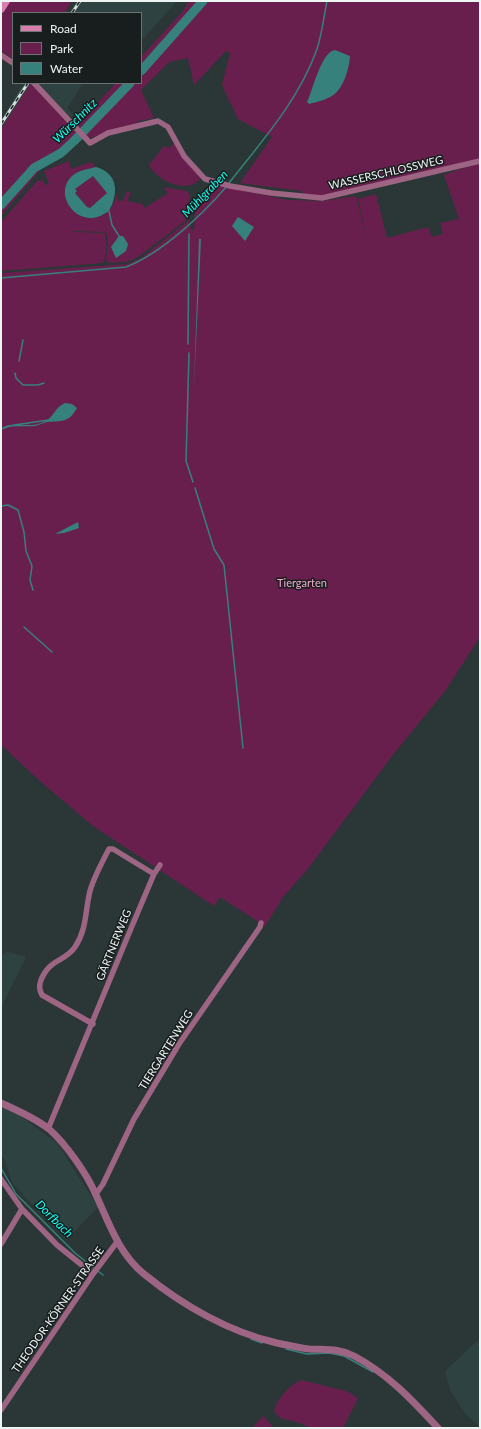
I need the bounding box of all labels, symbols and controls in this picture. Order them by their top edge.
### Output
legend [12,12,142,84]
text: Road [50,21,77,36]
text: Park [50,41,73,56]
text: Water [50,61,83,76]
water label: Würschnitz [50,96,100,146]
street label: WASSERSCHLOSSWEG [328,153,444,193]
water label: Mühlgraben [179,167,231,221]
park label: Tiergarten [277,576,327,590]
street label: GÄRTNERWEG [94,907,134,983]
street label: TIERGARTENWEG [136,1008,196,1092]
water label: Dorfbach [32,1197,76,1241]
street label: THEODOR-KÖRNER-STRASSE [9,1244,107,1376]

